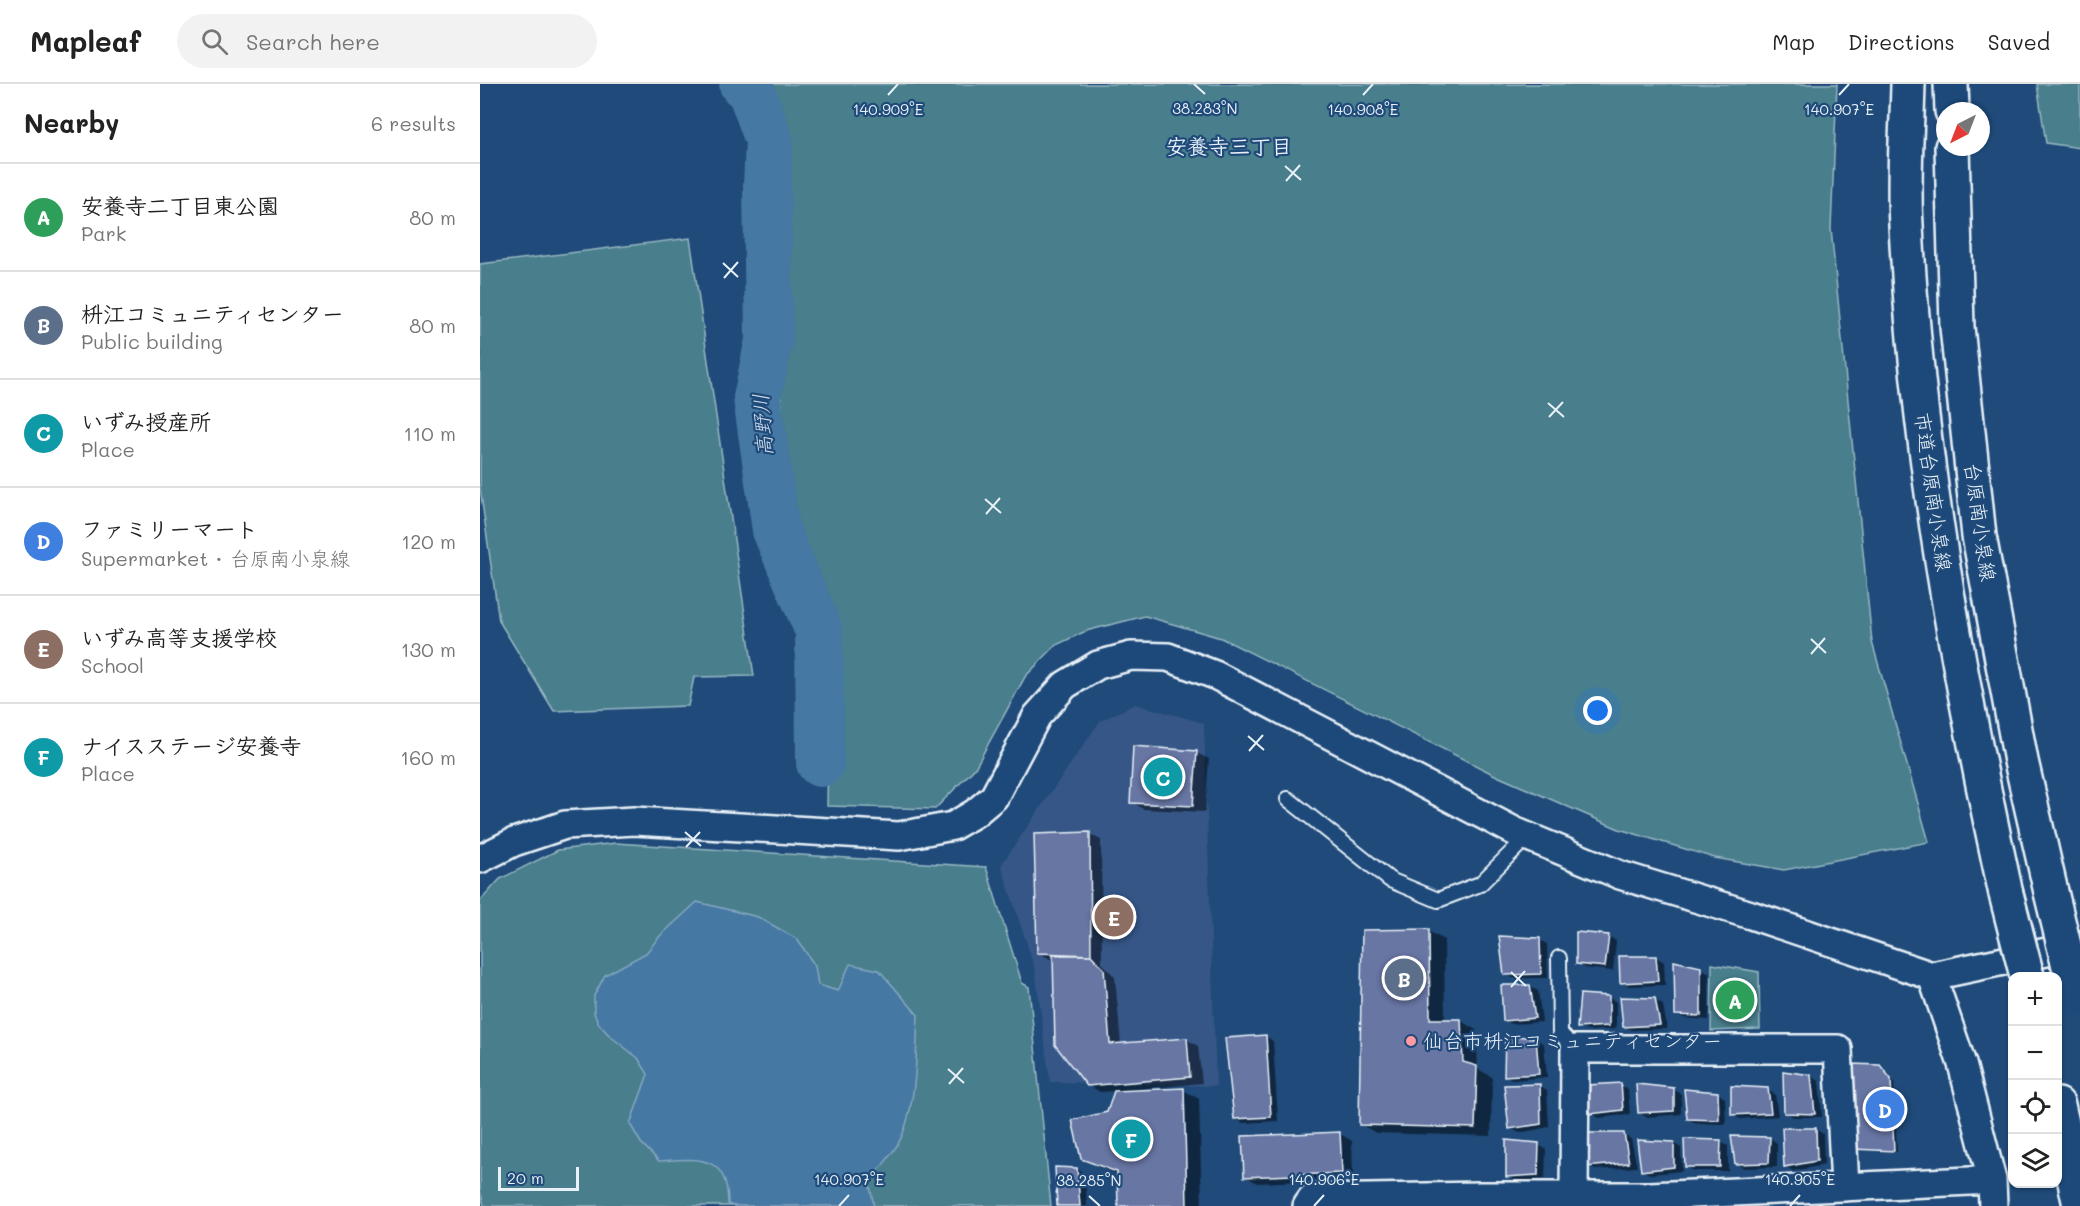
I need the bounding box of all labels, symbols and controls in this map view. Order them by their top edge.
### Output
search box [177,14,597,68]
text: Mapleaf [30,23,141,59]
icon: search [198,25,231,58]
text: Search here [246,27,380,56]
text: Map [1772,28,1815,55]
text: Directions [1848,28,1955,55]
text: Saved [1988,28,2050,55]
text: 38.283°N [1172,98,1238,118]
text: 140.909°E [853,99,924,119]
text: 140.908°E [1328,99,1399,119]
text: 140.907°E [1804,99,1874,119]
north arrow [1936,102,1990,156]
text: Nearby [24,106,119,140]
text: 6 results [371,110,456,136]
district label: 安養寺三丁目 [1166,132,1292,159]
text: 安養寺二丁目東公園 [81,191,279,220]
text: A [37,204,50,230]
text: 80 m [409,204,456,230]
text: Park [81,220,126,246]
text: 枡江コミュニティセンター [81,299,344,328]
text: B [37,312,50,338]
text: 80 m [409,312,456,338]
text: Public building [81,328,223,354]
water label: 高野川 [746,393,777,457]
text: いずみ授産所 [81,407,211,436]
street label: 市道台原南小泉線 [1910,411,1958,573]
text: C [36,420,51,446]
text: 110 m [403,420,456,446]
text: Place [81,436,135,462]
street label: 台原南小泉線 [1960,461,2002,583]
text: ファミリーマート [81,514,258,543]
text: D [36,528,51,554]
text: 120 m [401,528,456,554]
text: Supermarket · 台原南小泉線 [81,545,350,571]
text: いずみ高等支援学校 [81,623,277,652]
text: E [37,636,50,662]
text: 130 m [401,636,456,662]
text: School [81,652,144,678]
your location [1583,696,1612,725]
text: ナイスステージ安養寺 [81,731,301,760]
text: F [37,744,50,770]
text: 160 m [400,744,456,770]
pin: C [1144,754,1182,800]
text: Place [81,760,135,786]
pin: E [1094,894,1134,940]
pin: B [1384,956,1424,1000]
map controls [2008,972,2062,1188]
button: + [2008,972,2062,1026]
pin: A [1716,978,1754,1022]
button: − [2008,1026,2062,1080]
place label: 仙台市枡江コミュニティセンター [1423,1027,1722,1053]
marker: 仙台市枡江コミュニティセンター [1404,1034,1418,1048]
button: locate [2008,1080,2062,1134]
pin: D [1866,1086,1904,1132]
pin: F [1112,1116,1150,1162]
button: layers [2008,1134,2062,1188]
scale bar [498,1164,579,1192]
text: 20 m [507,1167,544,1188]
text: 140.907°E [814,1169,884,1189]
text: 140.906°E [1289,1169,1360,1189]
text: 140.905°E [1765,1169,1836,1189]
text: 38.285°N [1056,1170,1122,1190]

